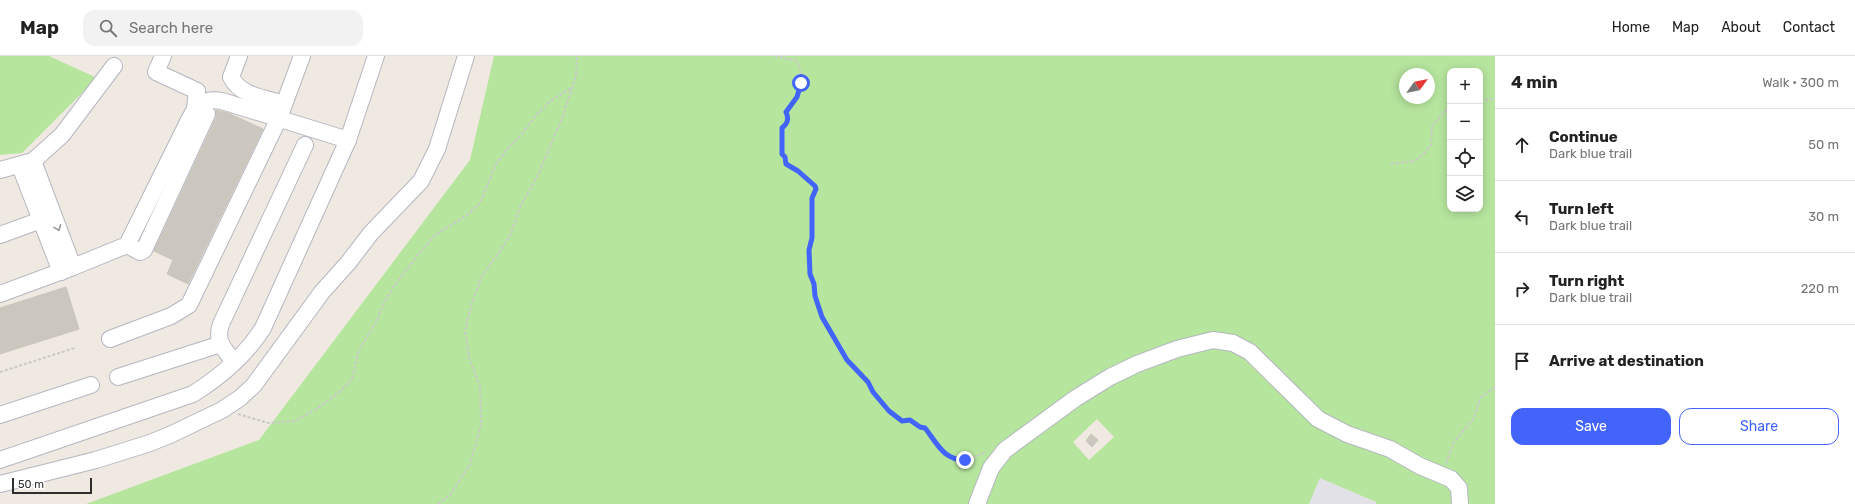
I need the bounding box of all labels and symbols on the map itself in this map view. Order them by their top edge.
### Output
north arrow [1399,68,1435,104]
route start [792,74,810,92]
one-way arrow [54,225,62,232]
route end [956,451,974,469]
scale bar [12,476,92,495]

